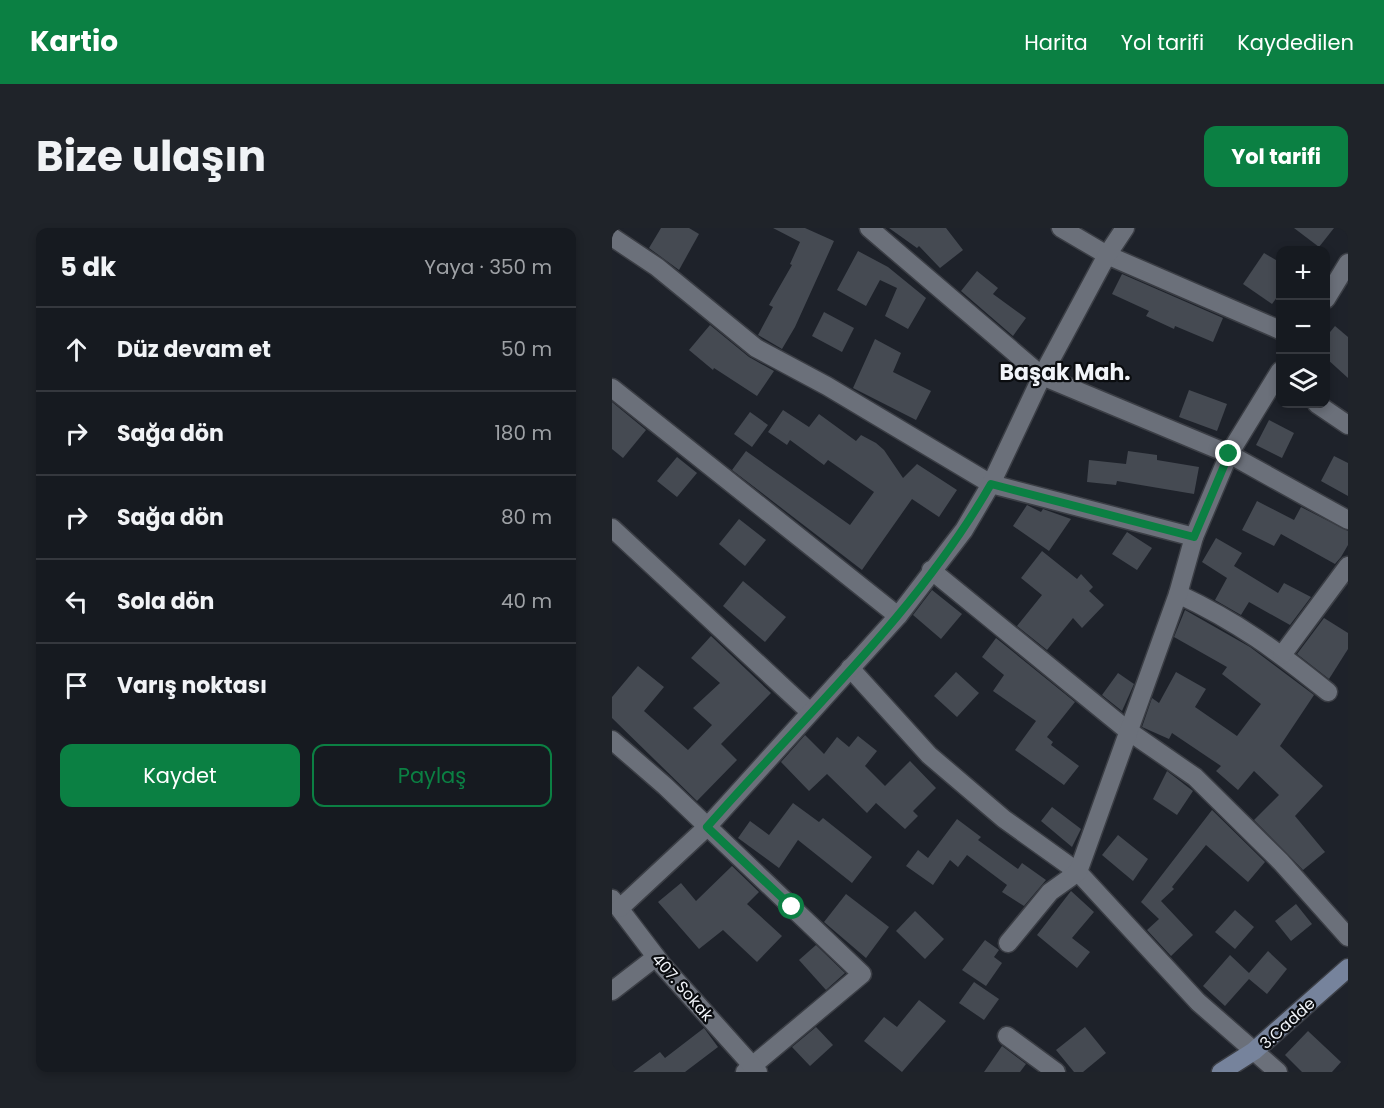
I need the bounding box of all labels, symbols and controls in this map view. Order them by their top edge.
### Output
text: Kartio [30,22,118,61]
text: Harita [1024,28,1088,57]
text: Yol tarifi [1121,28,1204,57]
text: Kaydedilen [1237,28,1354,57]
button: Yol tarifi [1204,126,1348,187]
text: Bize ulaşın [36,127,266,186]
map controls [1276,246,1330,408]
button: + [1276,246,1330,300]
text: 5 dk [60,249,116,285]
text: Yaya · 350 m [424,253,552,281]
button: − [1276,300,1330,354]
icon: ahead [60,333,93,366]
text: Düz devam et [117,334,271,365]
text: 50 m [501,335,552,363]
button: layers [1276,354,1330,408]
district label: Başak Mah. [999,357,1131,388]
icon: right [60,417,93,450]
text: Sağa dön [117,418,224,449]
text: 180 m [494,419,552,447]
route end [1215,440,1241,466]
icon: right [60,501,93,534]
text: Sağa dön [117,502,224,533]
text: 80 m [501,503,552,531]
icon: left [60,585,93,618]
text: Sola dön [117,586,214,617]
text: 40 m [501,587,552,615]
icon: arrive [60,669,93,702]
text: Varış noktası [117,670,267,701]
button: Kaydet [60,744,300,807]
button: Paylaş [312,744,552,807]
route start [778,893,804,919]
street label: 407. Sokak [647,948,719,1027]
street label: 3.Cadde [1255,992,1320,1055]

